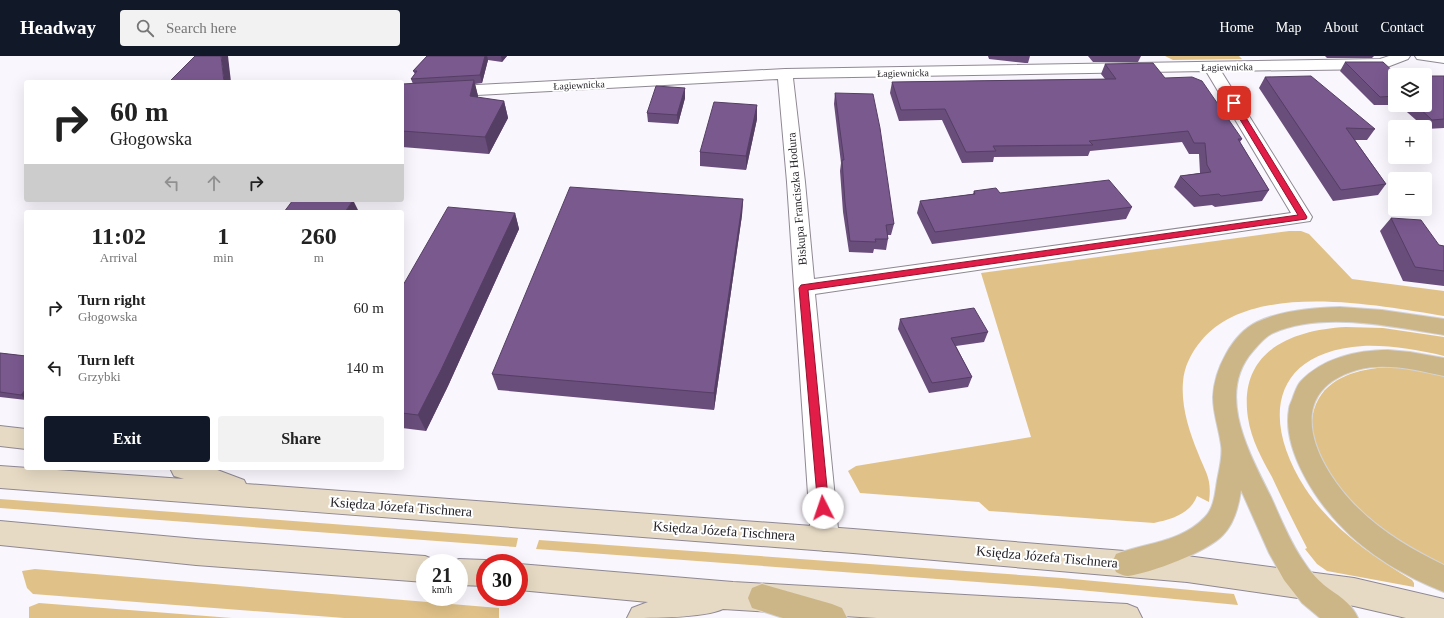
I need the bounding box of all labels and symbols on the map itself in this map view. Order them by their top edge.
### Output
street label: Łagiewnicka [1201,61,1253,73]
street label: Łagiewnicka [877,67,929,79]
street label: Łagiewnicka [553,78,606,92]
pin [1217,86,1251,120]
street label: Biskupa Franciszka Hodura [784,131,810,266]
position arrow [802,487,844,529]
street label: Księdza Józefa Tischnera [330,495,473,519]
street label: Księdza Józefa Tischnera [653,519,796,543]
street label: Księdza Józefa Tischnera [975,543,1119,571]
speed limit sign: 30 [476,554,528,606]

